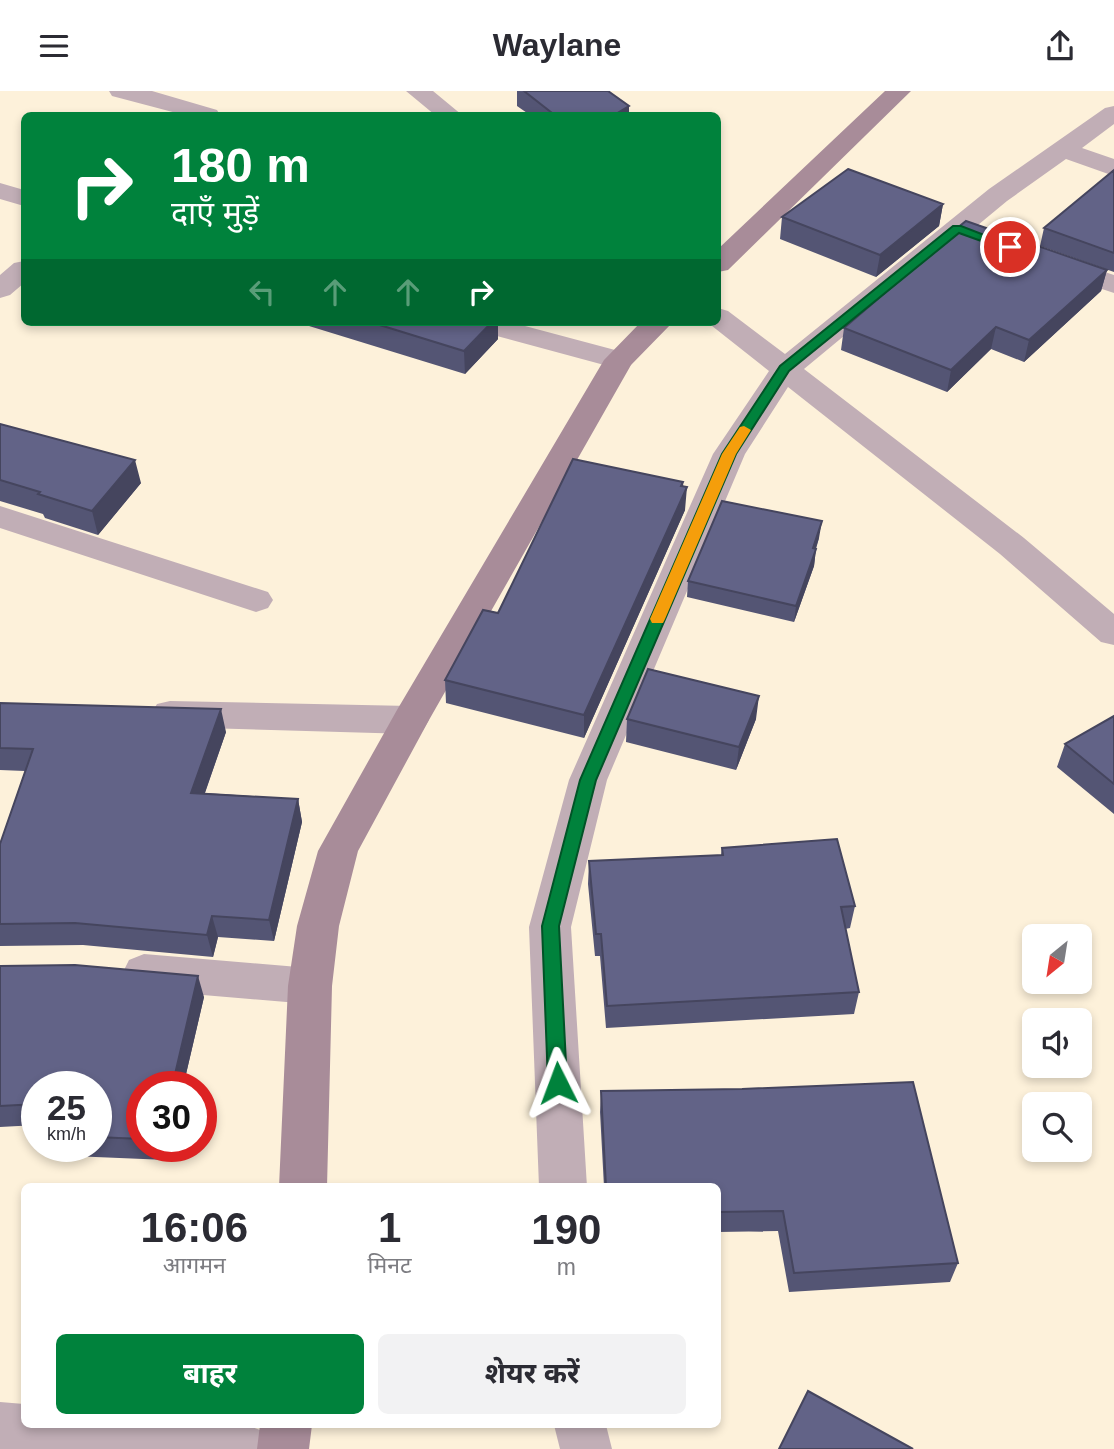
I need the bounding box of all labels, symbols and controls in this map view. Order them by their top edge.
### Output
icon: menu [35,27,73,65]
text: Waylane [493,27,621,63]
icon: share [1041,27,1079,65]
text: 180 m [171,138,310,192]
icon: right [56,140,147,231]
text: दाएँ मुड़ें [171,195,259,231]
pin [980,217,1040,277]
icon: arrive [991,228,1029,266]
icon: left [243,273,281,311]
icon: ahead [316,273,354,311]
icon: ahead [389,273,427,311]
icon: right [462,273,500,311]
north arrow [1022,924,1092,994]
map controls [1022,924,1092,1162]
button: sound [1022,1008,1092,1078]
position arrow [521,1046,595,1120]
speed limit sign: 30 [126,1071,217,1162]
text: 25 [47,1088,86,1127]
button: search [1022,1092,1092,1162]
text: km/h [47,1124,86,1144]
text: 16:06 [141,1204,248,1251]
text: 1 [378,1204,401,1251]
text: 190 [531,1206,601,1253]
text: आगमन [163,1252,226,1278]
text: मिनट [368,1252,412,1278]
text: m [557,1254,576,1280]
button: बाहर [56,1334,364,1414]
button: शेयर करें [378,1334,686,1414]

